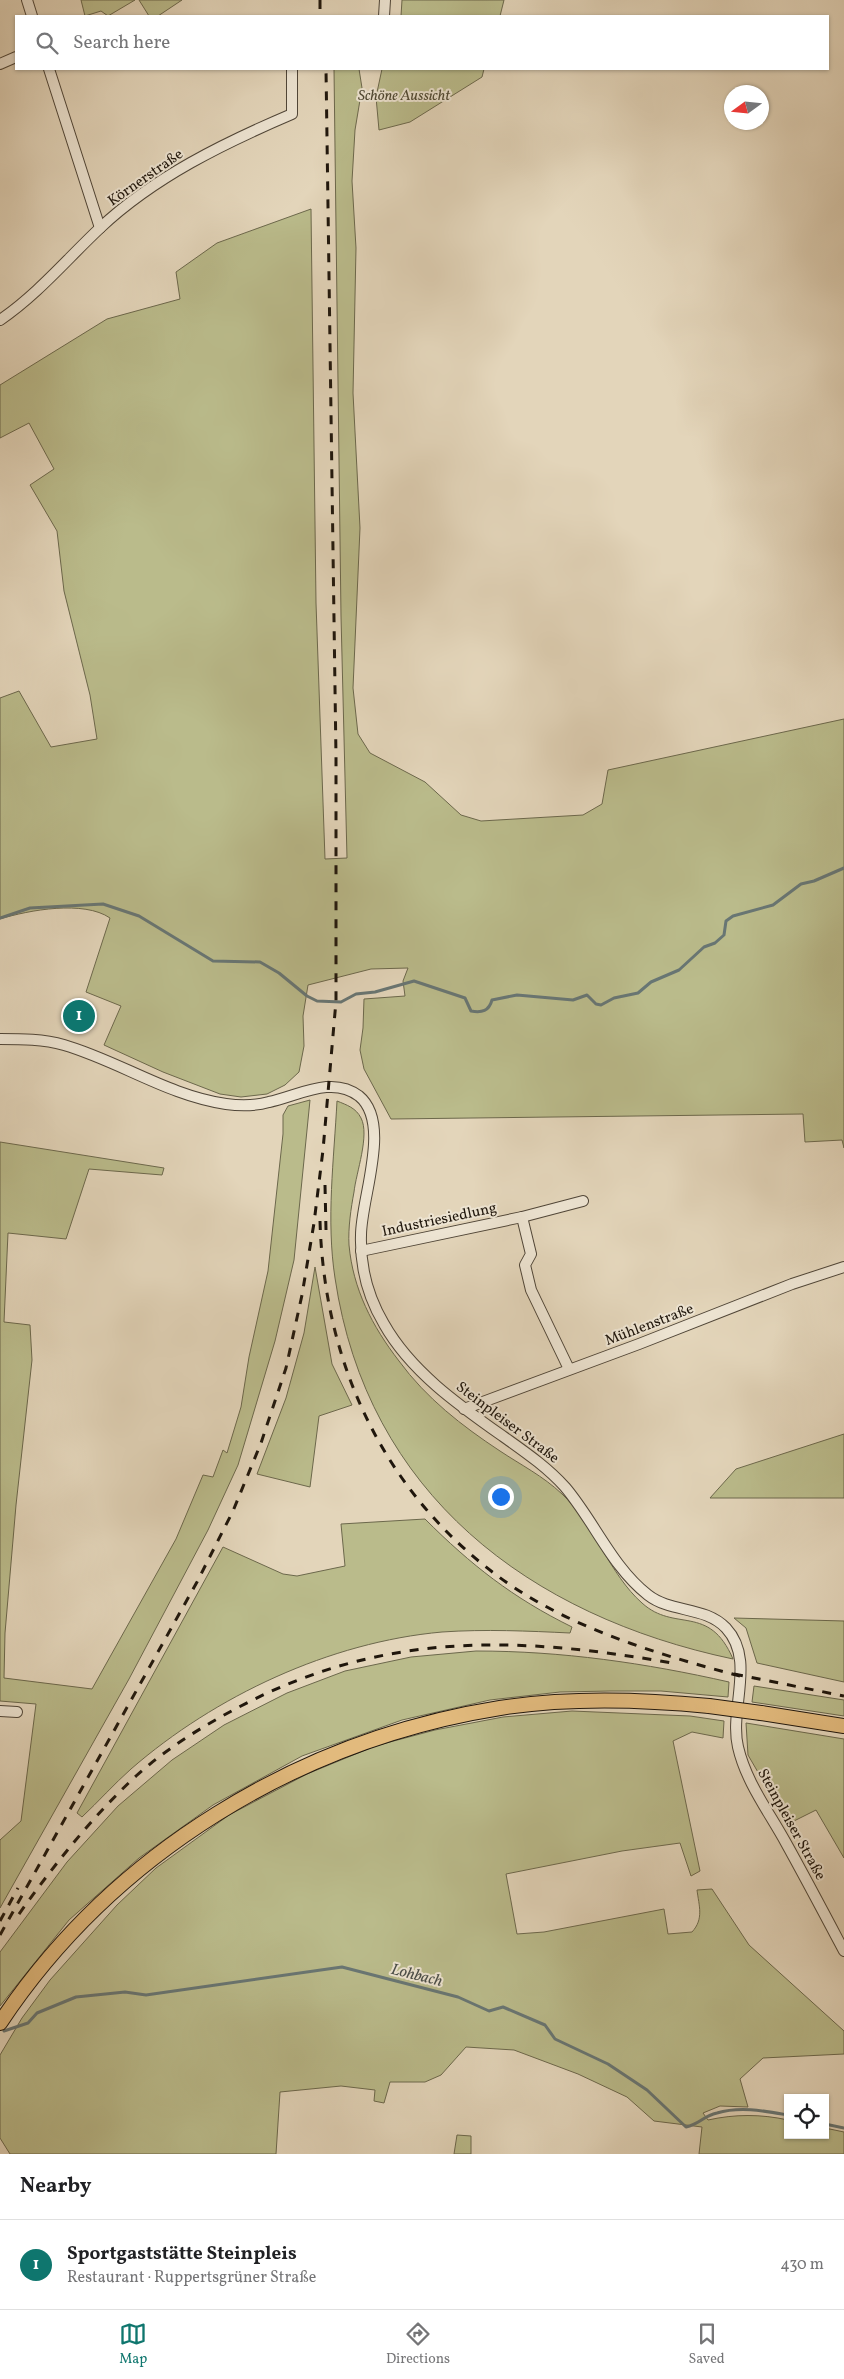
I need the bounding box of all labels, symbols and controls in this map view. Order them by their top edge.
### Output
search box [15,15,829,70]
icon: search [33,29,61,57]
text: Search here [73,30,170,56]
north arrow [724,85,769,130]
park label: Schöne Aussicht [358,86,451,107]
street label: Körnerstraße [104,144,188,212]
pin: 1 [63,997,95,1035]
street label: Industriesiedlung [380,1198,499,1243]
street label: Mühlenstraße [602,1299,697,1352]
street label: Steinpleiser Straße [451,1377,563,1469]
your location [488,1484,514,1510]
street label: Steinpleiser Straße [751,1765,830,1884]
water label: Lohbach [389,1959,445,1993]
map controls [784,2094,829,2139]
button: locate [784,2094,829,2139]
text: Nearby [20,2172,91,2201]
text: Sportgaststätte Steinpleis [67,2241,297,2267]
text: 1 [33,2254,39,2276]
text: 430 m [780,2254,824,2276]
text: Restaurant · Ruppertsgrüner Straße [67,2267,316,2289]
tab: Map [119,2320,147,2369]
tab: Directions [386,2320,450,2369]
tab: Saved [689,2320,725,2369]

